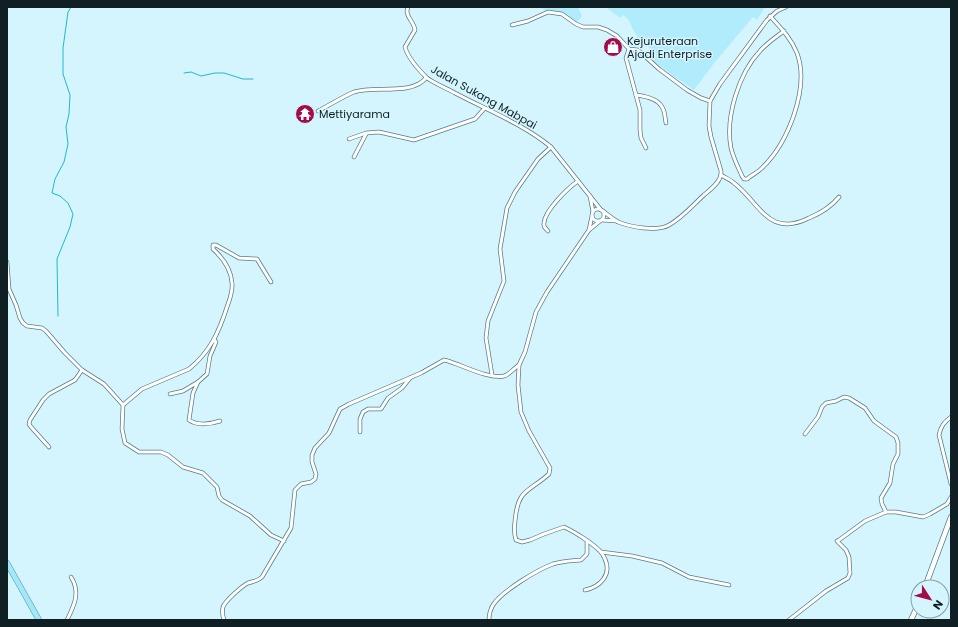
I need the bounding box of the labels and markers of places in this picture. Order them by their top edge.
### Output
place label: Kejuruteraan Ajadi Enterprise [627,33,712,62]
shop icon: Kejuruteraan Ajadi Enterprise [602,36,624,58]
temple icon: Mettiyarama [294,103,316,125]
place label: Mettiyarama [319,106,390,122]

